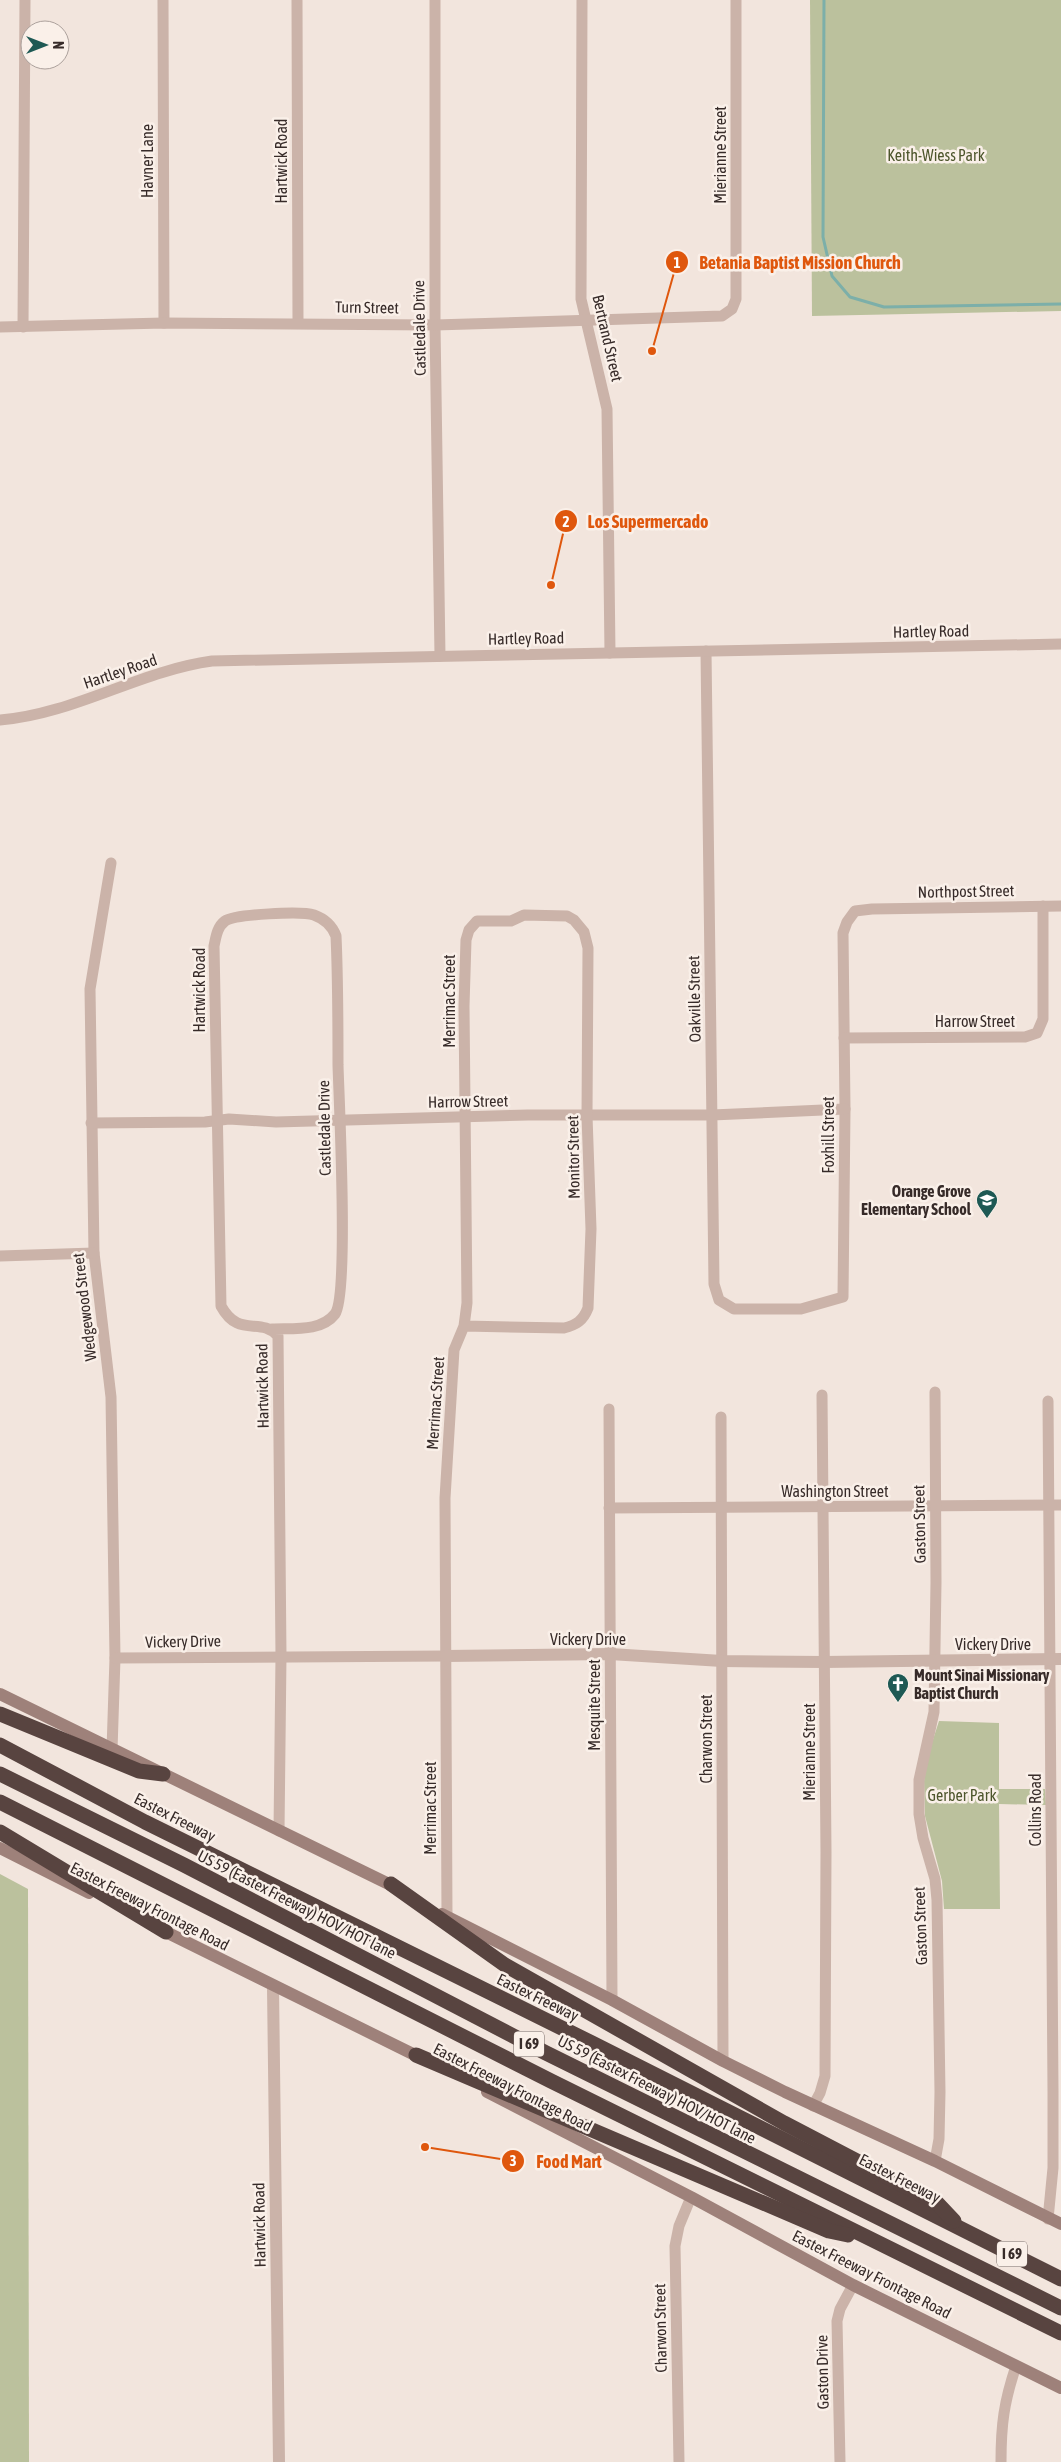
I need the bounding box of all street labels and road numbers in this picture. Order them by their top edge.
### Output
street label: Mierianne Street [711,106,729,204]
street label: Hartwick Road [272,119,290,203]
street label: Havner Lane [138,124,156,198]
street label: Castledale Drive [409,280,429,376]
street label: Bertrand Street [589,293,627,384]
street label: Turn Street [335,297,399,317]
street label: Hartley Road [893,621,969,642]
street label: Hartley Road [488,628,564,649]
street label: Hartley Road [81,650,159,693]
street label: Northpost Street [918,881,1015,902]
street label: Hartwick Road [190,948,208,1032]
street label: Merrimac Street [440,954,458,1048]
street label: Oakville Street [684,955,704,1043]
street label: Harrow Street [935,1012,1016,1030]
street label: Castledale Drive [314,1080,334,1176]
street label: Harrow Street [428,1091,509,1111]
street label: Foxhill Street [819,1096,837,1174]
street label: Monitor Street [563,1115,583,1199]
street label: Wedgewood Street [68,1251,101,1362]
street label: Hartwick Road [252,1343,272,1429]
street label: Merrimac Street [423,1355,447,1450]
street label: Washington Street [781,1482,889,1501]
street label: Gaston Street [909,1484,929,1563]
street label: Vickery Drive [550,1630,626,1649]
street label: Vickery Drive [145,1631,221,1652]
street label: Vickery Drive [955,1635,1031,1654]
street label: Mesquite Street [585,1659,604,1751]
street label: Charwon Street [697,1694,715,1784]
street label: Mierianne Street [800,1703,818,1801]
street label: Merrimac Street [421,1761,439,1855]
street label: Collins Road [1026,1773,1044,1847]
street label: Eastex Freeway [131,1789,219,1846]
street label: US 59 (Eastex Freeway) HOV/HOT lane [194,1846,399,1963]
street label: Eastex Freeway Frontage Road [67,1858,232,1955]
street label: Gaston Street [910,1886,930,1966]
street label: Eastex Freeway [494,1969,582,2026]
street label: US 59 (Eastex Freeway) HOV/HOT lane [554,2031,759,2148]
road number: I 69 [514,2032,544,2056]
street label: Eastex Freeway Frontage Road [430,2039,595,2136]
street label: Eastex Freeway [856,2150,944,2207]
street label: Hartwick Road [249,2182,269,2268]
street label: Eastex Freeway Frontage Road [789,2226,954,2323]
road number: I 69 [997,2242,1027,2266]
street label: Charwon Street [650,2283,670,2373]
street label: Gaston Drive [812,2335,832,2409]

